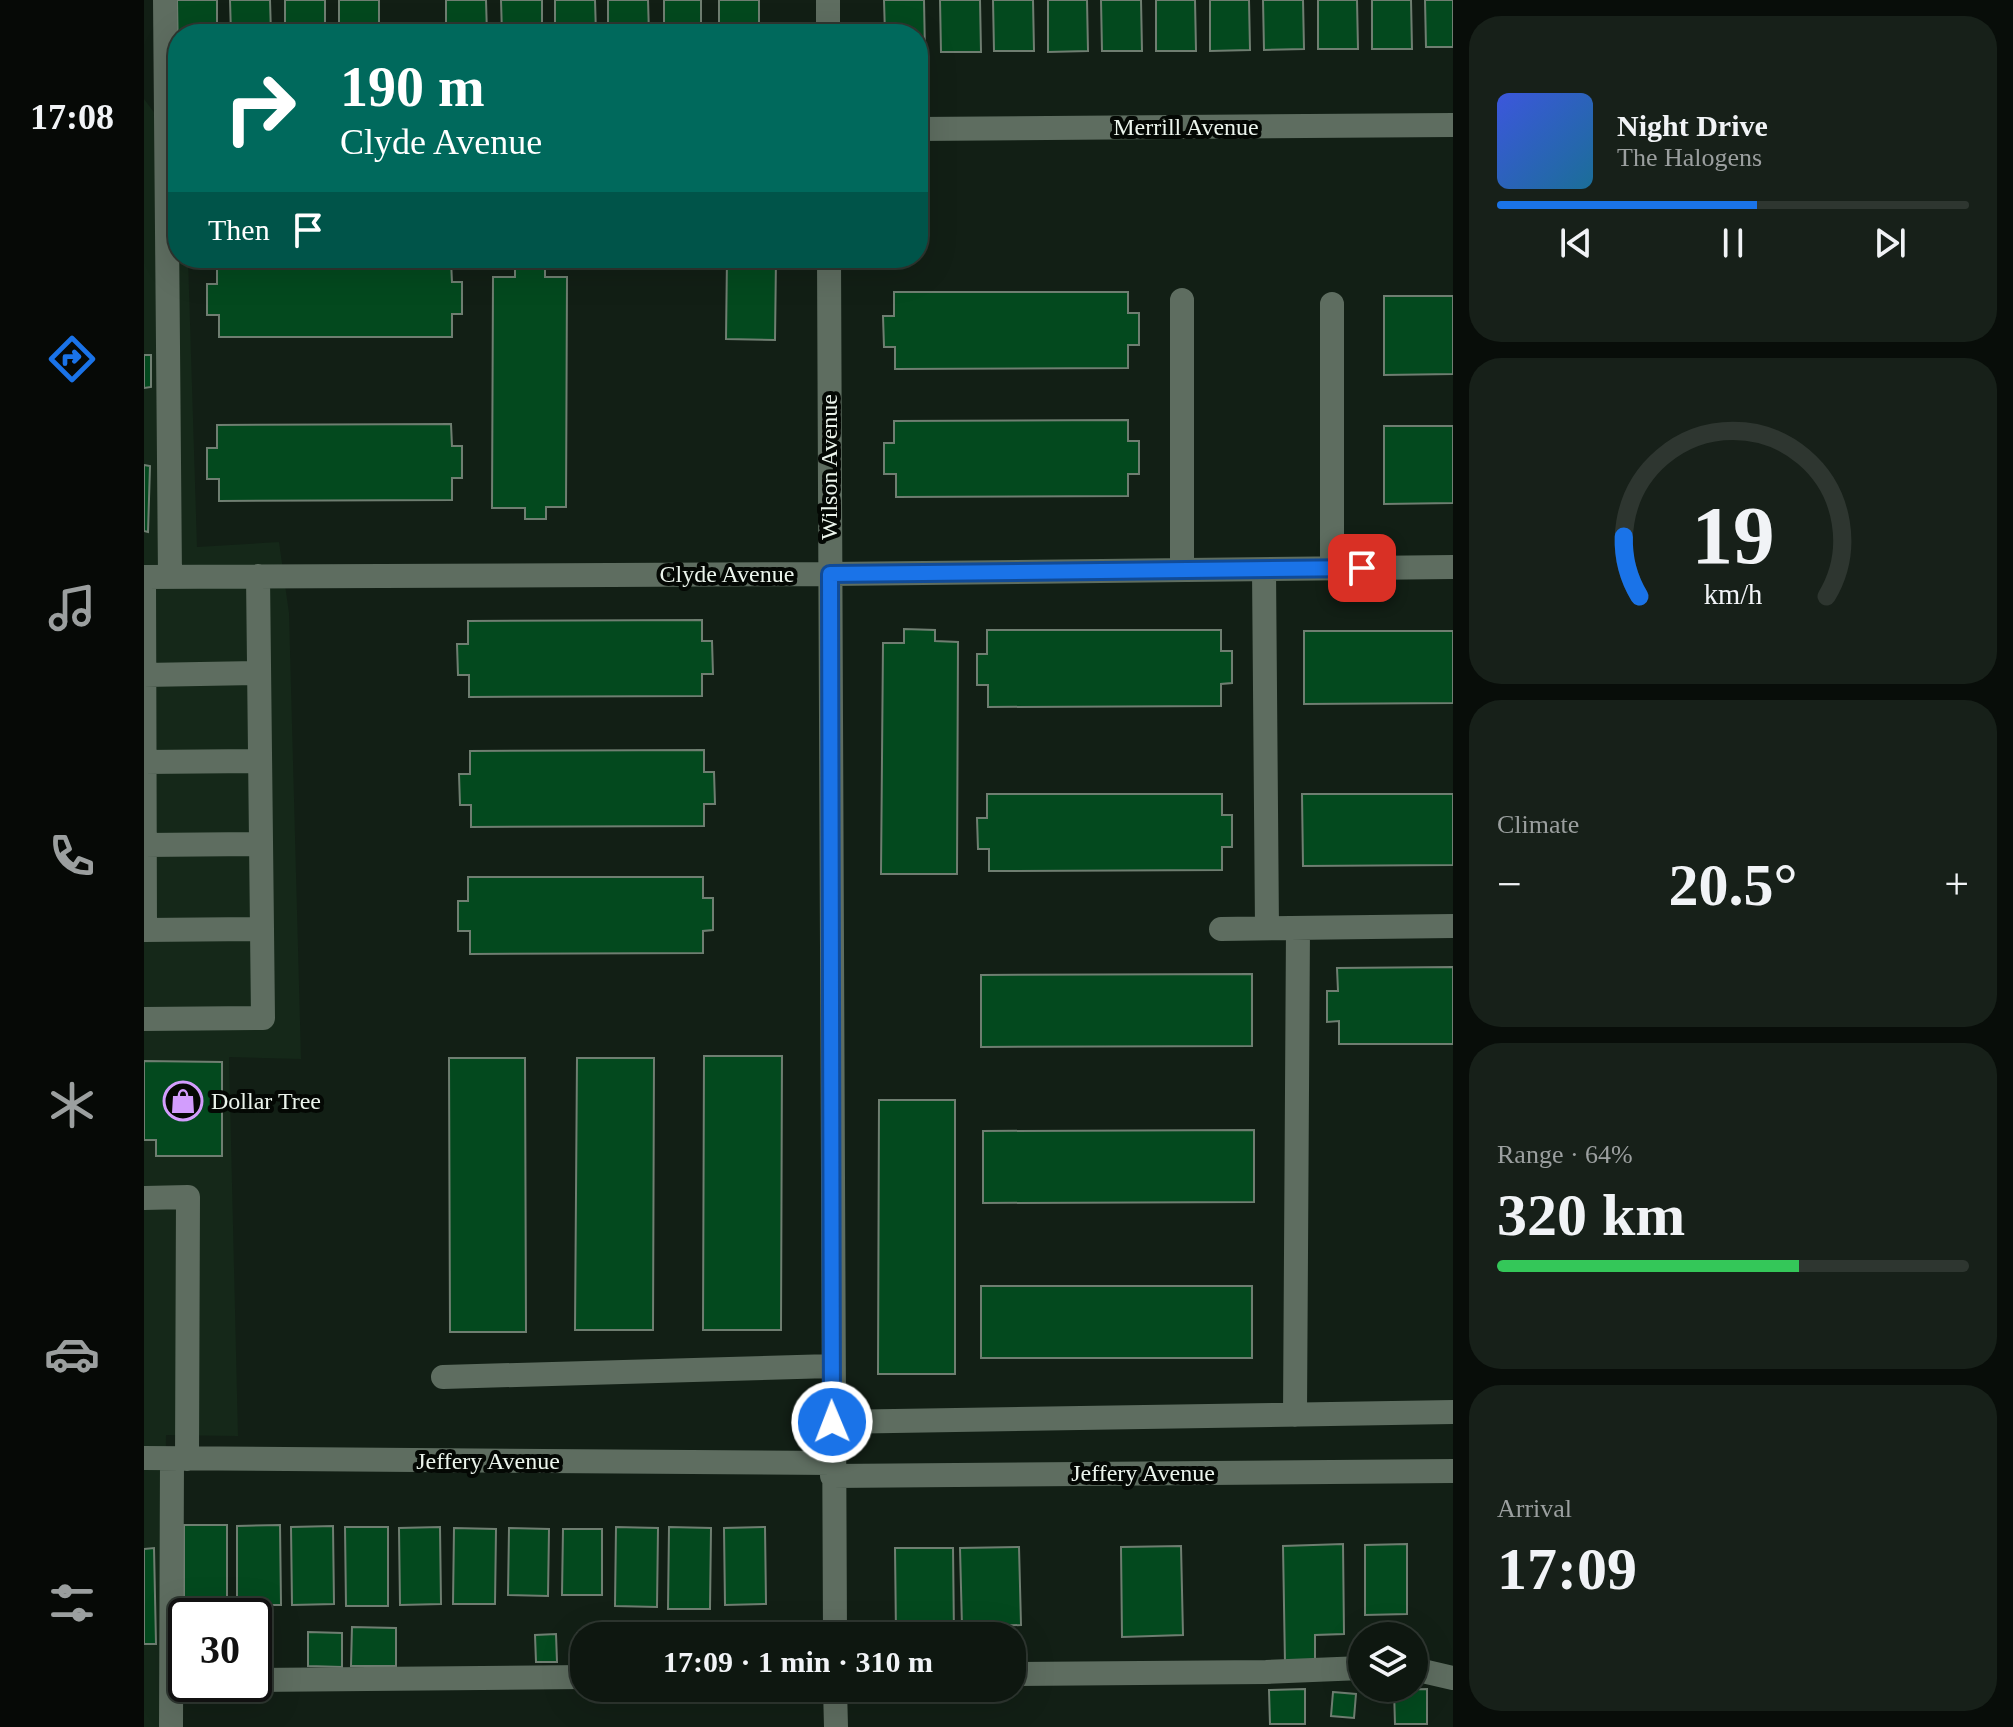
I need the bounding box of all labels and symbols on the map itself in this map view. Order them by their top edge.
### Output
street label: Merrill Avenue [1113,114,1259,140]
street label: Wilson Avenue [816,394,842,540]
pin [1328,534,1396,602]
street label: Clyde Avenue [660,561,794,587]
shop icon: Dollar Tree [162,1080,204,1122]
place label: Dollar Tree [211,1088,321,1114]
position arrow [790,1380,874,1464]
street label: Jeffery Avenue [416,1448,560,1474]
street label: Jeffery Avenue [1071,1460,1215,1486]
speed limit sign: 30 [168,1598,272,1702]

